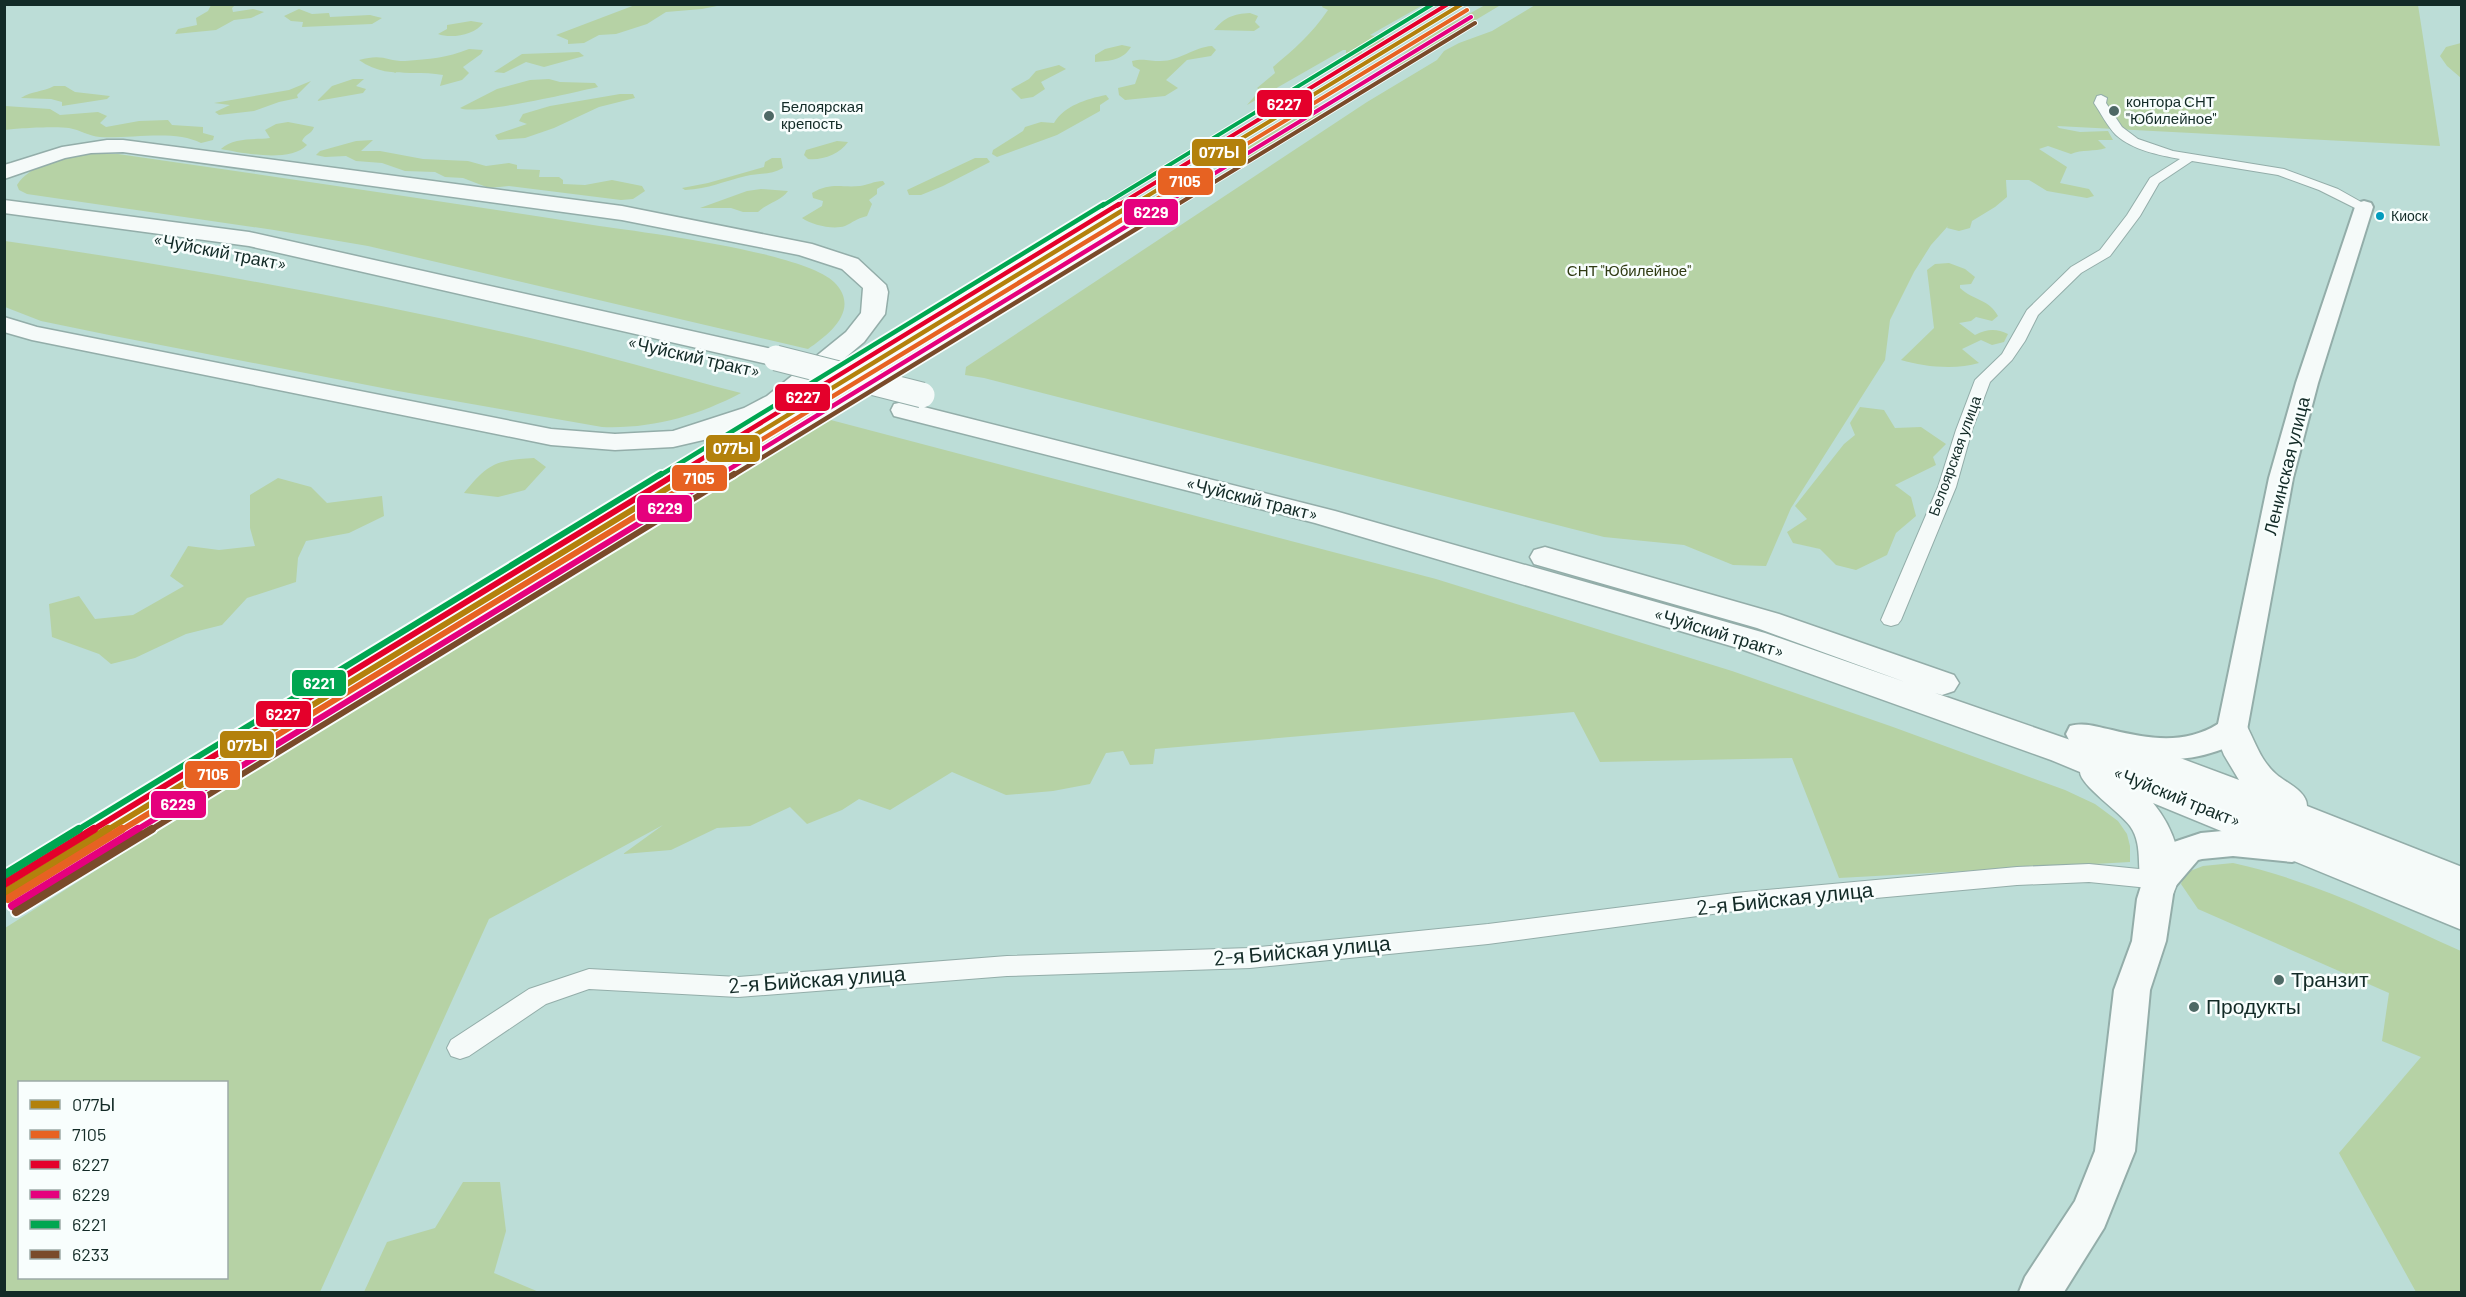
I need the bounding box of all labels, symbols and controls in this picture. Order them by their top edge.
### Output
line badge: 6227 [1256,89,1313,118]
place label: контора СНТ "Юбилейное" [2126,92,2217,127]
text: 6227 [1267,94,1301,113]
place label: Белоярская крепость [781,97,863,132]
marker: контора СНТ "Юбилейное" [2107,104,2121,118]
marker: Белоярская крепость [762,109,776,123]
line badge: 077Ы [1191,138,1247,167]
text: 077Ы [1199,142,1239,161]
line badge: 7105 [1157,167,1214,196]
text: 7105 [1169,171,1201,190]
line badge: 6229 [1123,198,1179,226]
text: 6229 [1133,202,1169,221]
place label: Киоск [2391,207,2429,224]
marker: Киоск [2374,210,2386,222]
street label: «Чуйский тракт» [152,227,289,275]
park label: СНТ "Юбилейное" [1567,261,1691,279]
street label: «Чуйский тракт» [626,330,763,382]
line badge: 6227 [774,383,831,412]
text: 6227 [786,387,820,406]
street label: Белоярская улица [1924,393,1984,518]
street label: Ленинская улица [2258,393,2314,537]
line badge: 077Ы [705,434,761,463]
text: 077Ы [713,438,753,457]
line badge: 7105 [671,464,728,492]
text: 7105 [683,468,715,487]
street label: «Чуйский тракт» [1184,471,1321,525]
line badge: 6229 [636,494,693,523]
text: 6229 [647,498,683,517]
street label: «Чуйский тракт» [1651,602,1787,662]
line badge: 6221 [291,669,347,697]
text: 6221 [303,673,335,692]
line badge: 6227 [255,700,312,728]
text: 6227 [266,704,300,723]
line badge: 077Ы [219,730,275,759]
text: 077Ы [227,735,267,754]
line badge: 7105 [184,760,241,789]
street label: «Чуйский тракт» [2110,760,2244,832]
text: 7105 [197,764,229,783]
line badge: 6229 [150,790,207,819]
text: 6229 [160,794,196,813]
street label: 2-я Бийская улица [1695,876,1875,919]
street label: 2-я Бийская улица [1212,929,1392,970]
street label: 2-я Бийская улица [727,960,907,997]
place label: Транзит [2291,966,2369,991]
marker: Транзит [2272,973,2286,987]
place label: Продукты [2206,993,2301,1018]
marker: Продукты [2187,1000,2201,1014]
legend [18,1081,228,1279]
text: 077Ы [72,1093,115,1115]
text: 7105 [72,1123,106,1145]
text: 6227 [72,1153,110,1175]
text: 6229 [72,1183,110,1205]
text: 6221 [72,1213,107,1235]
text: 6233 [72,1243,109,1265]

